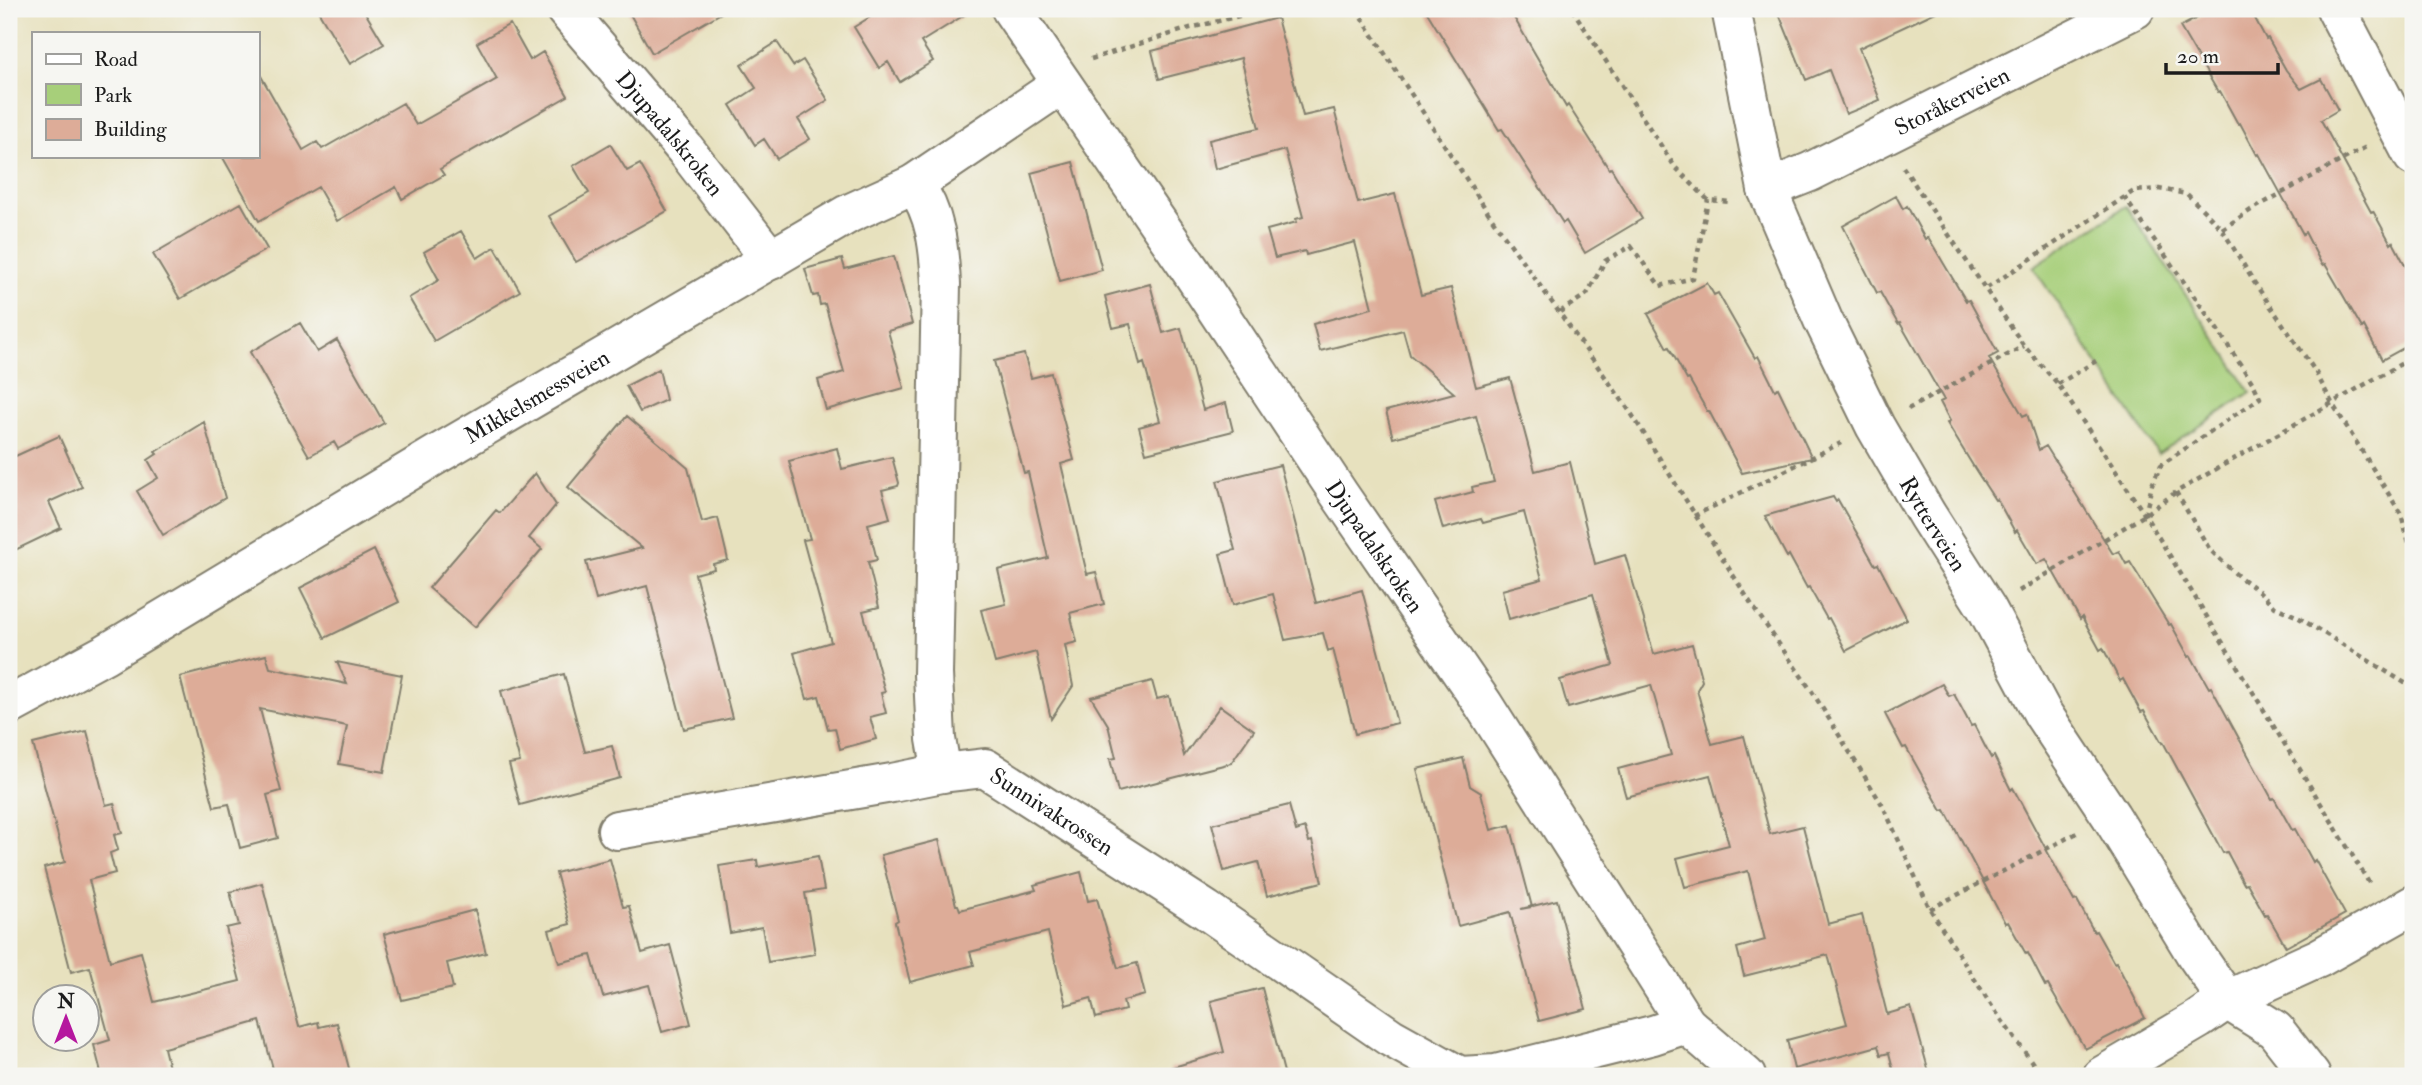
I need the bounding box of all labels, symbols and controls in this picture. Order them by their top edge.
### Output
legend [32,32,259,158]
scale bar [2166,32,2278,76]
text: 20 m [2177,43,2219,70]
text: Road [94,46,139,73]
street label: Storåkerveien [1889,60,2015,142]
street label: Djupadalskroken [610,65,731,202]
text: Park [94,82,132,109]
text: Building [94,116,167,143]
street label: Mikkelsmessveien [459,342,615,450]
street label: Rytterveien [1893,471,1974,577]
street label: Djupadalskroken [1319,475,1431,618]
street label: Sunnivakrossen [985,761,1120,862]
north arrow [32,984,102,1054]
text: N [56,990,75,1014]

